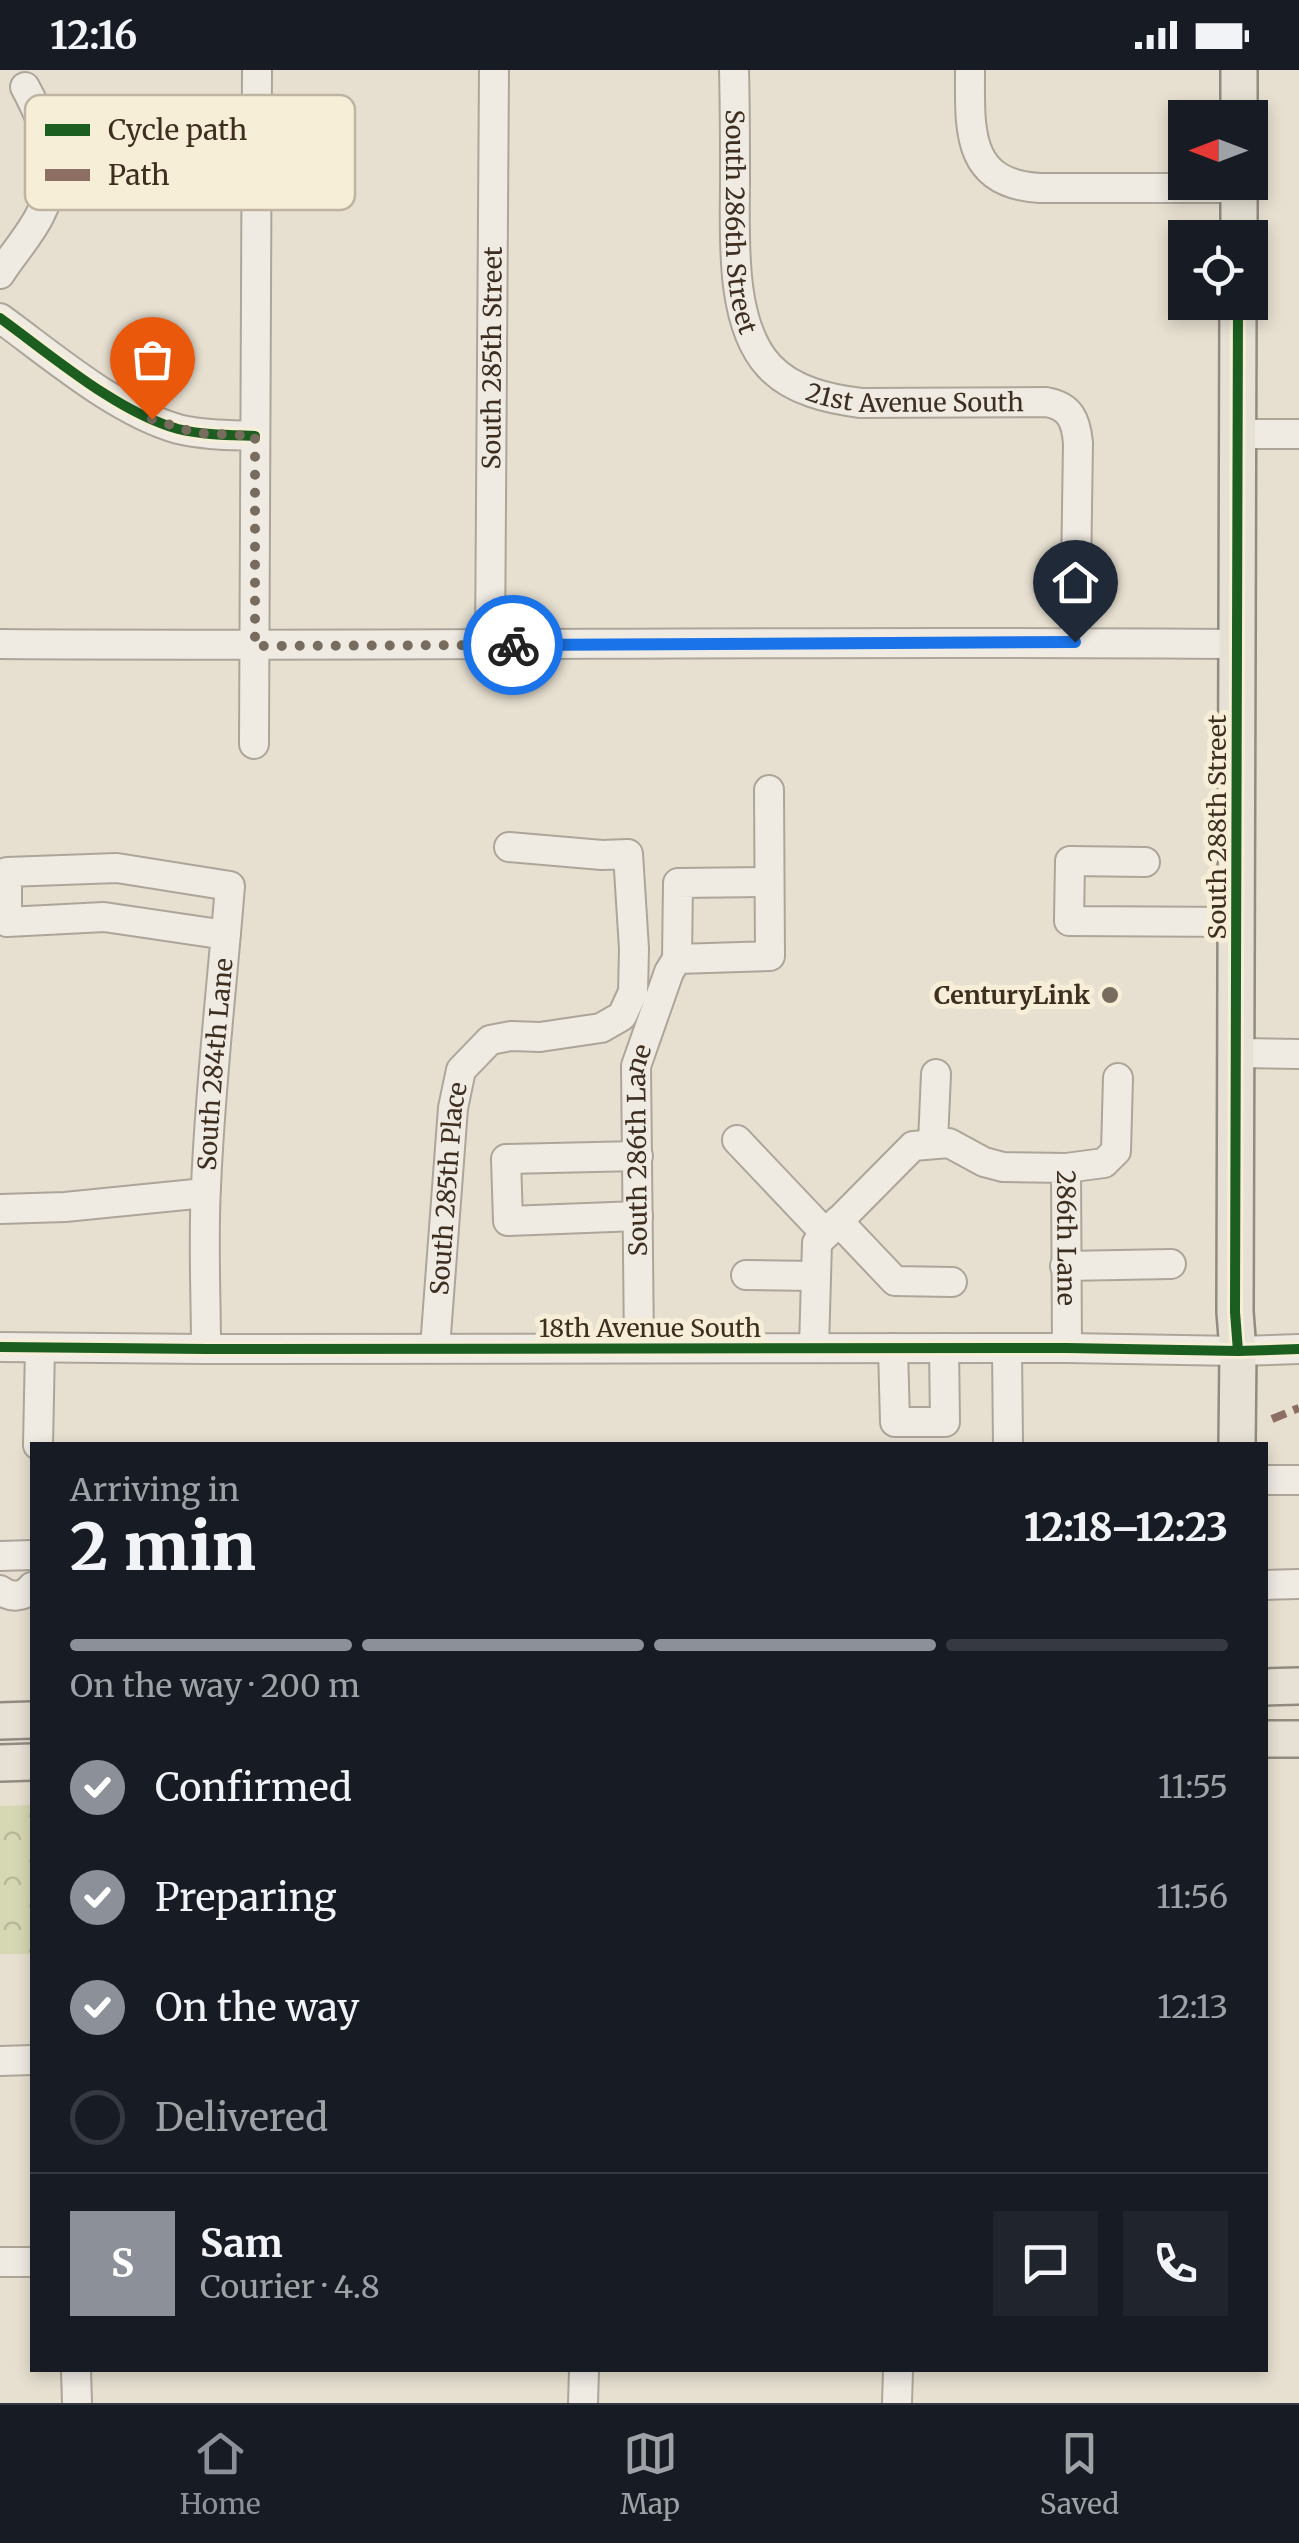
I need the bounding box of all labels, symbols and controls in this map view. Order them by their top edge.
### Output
text: 12:16 [50,12,137,59]
legend [25,95,355,210]
north arrow [1168,100,1268,200]
map controls [1168,100,1268,320]
street label: South 286th Street [719,109,764,339]
text: Cycle path [108,112,247,148]
text: Path [108,157,170,193]
button: locate [1168,220,1268,320]
street label: South 285th Street [475,246,509,470]
pin [110,317,195,420]
icon: bag [125,332,180,387]
street label: 21st Avenue South [802,376,1024,419]
pin [1033,540,1118,643]
icon: home [1048,555,1103,610]
courier [463,595,563,695]
icon: bike [486,618,541,673]
street label: South 288th Street [1201,714,1233,939]
street label: South 284th Lane [191,957,240,1171]
place label: CenturyLink [934,979,1091,1011]
marker: CenturyLink [1099,984,1121,1006]
street label: South 286th Lane [618,1040,659,1257]
street label: South 285th Place [423,1079,474,1296]
street label: 286th Lane [1050,1170,1083,1306]
street label: 18th Avenue South [539,1312,761,1344]
text: Arriving in [70,1470,239,1510]
text: 12:18–12:23 [1024,1504,1228,1551]
text: 2 min [70,1506,256,1588]
text: On the way · 200 m [70,1666,360,1706]
icon: check [70,1760,125,1815]
text: Confirmed [155,1764,352,1811]
text: 11:55 [1158,1767,1228,1807]
icon: check [70,1870,125,1925]
text: Preparing [155,1874,337,1921]
text: 11:56 [1156,1877,1228,1917]
icon: check [70,1980,125,2035]
text: On the way [155,1984,359,2031]
text: 12:13 [1157,1987,1228,2027]
text: Delivered [155,2094,328,2141]
button: chat [993,2211,1098,2316]
button: phone [1123,2211,1228,2316]
text: Sam [200,2220,283,2267]
text: S [111,2240,134,2287]
text: Courier · 4.8 [200,2267,380,2307]
tab: Home [180,2426,261,2522]
tab: Map [620,2426,680,2522]
tab: Saved [1040,2426,1119,2522]

